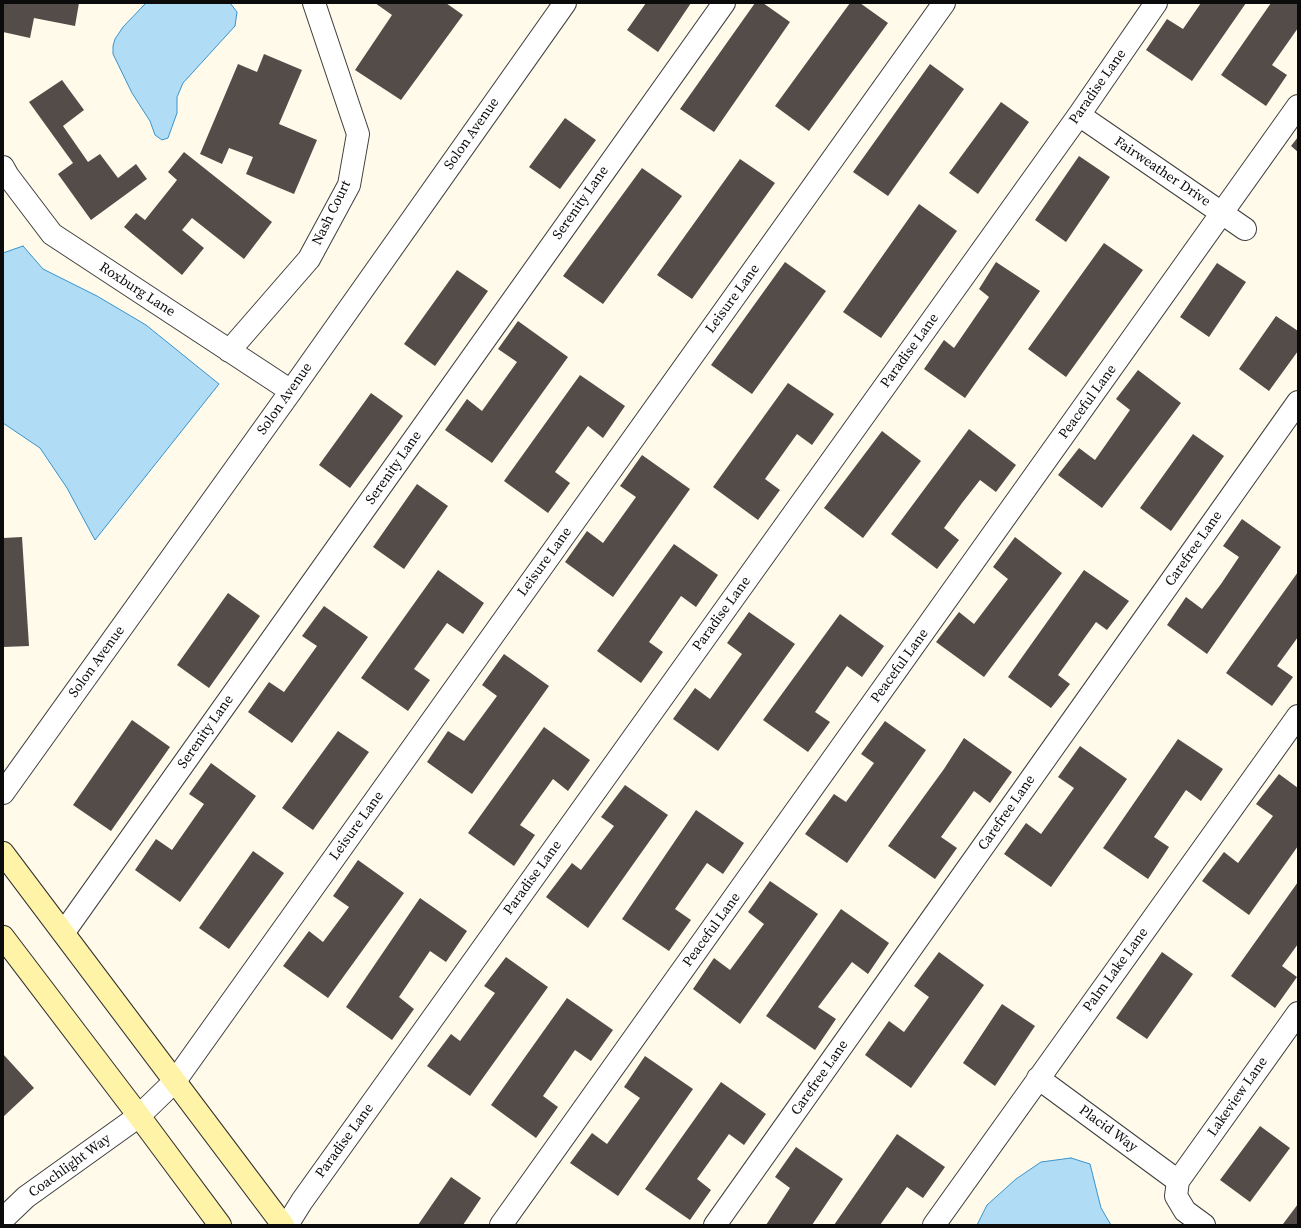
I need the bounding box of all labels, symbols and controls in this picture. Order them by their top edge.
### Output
street label: Paradise Lane [1066,46,1130,128]
street label: Solon Avenue [441,95,503,173]
street label: Fairweather Drive [1111,134,1213,210]
street label: Serenity Lane [549,163,613,243]
street label: Nash Court [309,178,355,248]
street label: Roxburg Lane [96,259,178,321]
street label: Leisure Lane [702,261,764,337]
street label: Paradise Lane [877,311,943,391]
street label: Solon Avenue [254,360,316,438]
street label: Peaceful Lane [1056,362,1120,442]
street label: Serenity Lane [362,428,426,508]
street label: Carefree Lane [1162,508,1226,590]
street label: Leisure Lane [514,524,576,600]
street label: Paradise Lane [689,574,755,654]
street label: Solon Avenue [65,623,129,701]
street label: Peaceful Lane [868,626,932,706]
street label: Serenity Lane [174,692,238,772]
street label: Carefree Lane [975,772,1039,854]
street label: Leisure Lane [326,788,388,864]
street label: Paradise Lane [500,838,566,918]
street label: Peaceful Lane [680,890,744,970]
street label: Palm Lake Lane [1080,925,1152,1015]
street label: Carefree Lane [788,1037,852,1119]
street label: Lakeview Lane [1204,1054,1272,1140]
street label: Paradise Lane [312,1101,378,1181]
street label: Placid Way [1075,1102,1141,1156]
street label: Coachlight Way [26,1131,114,1201]

